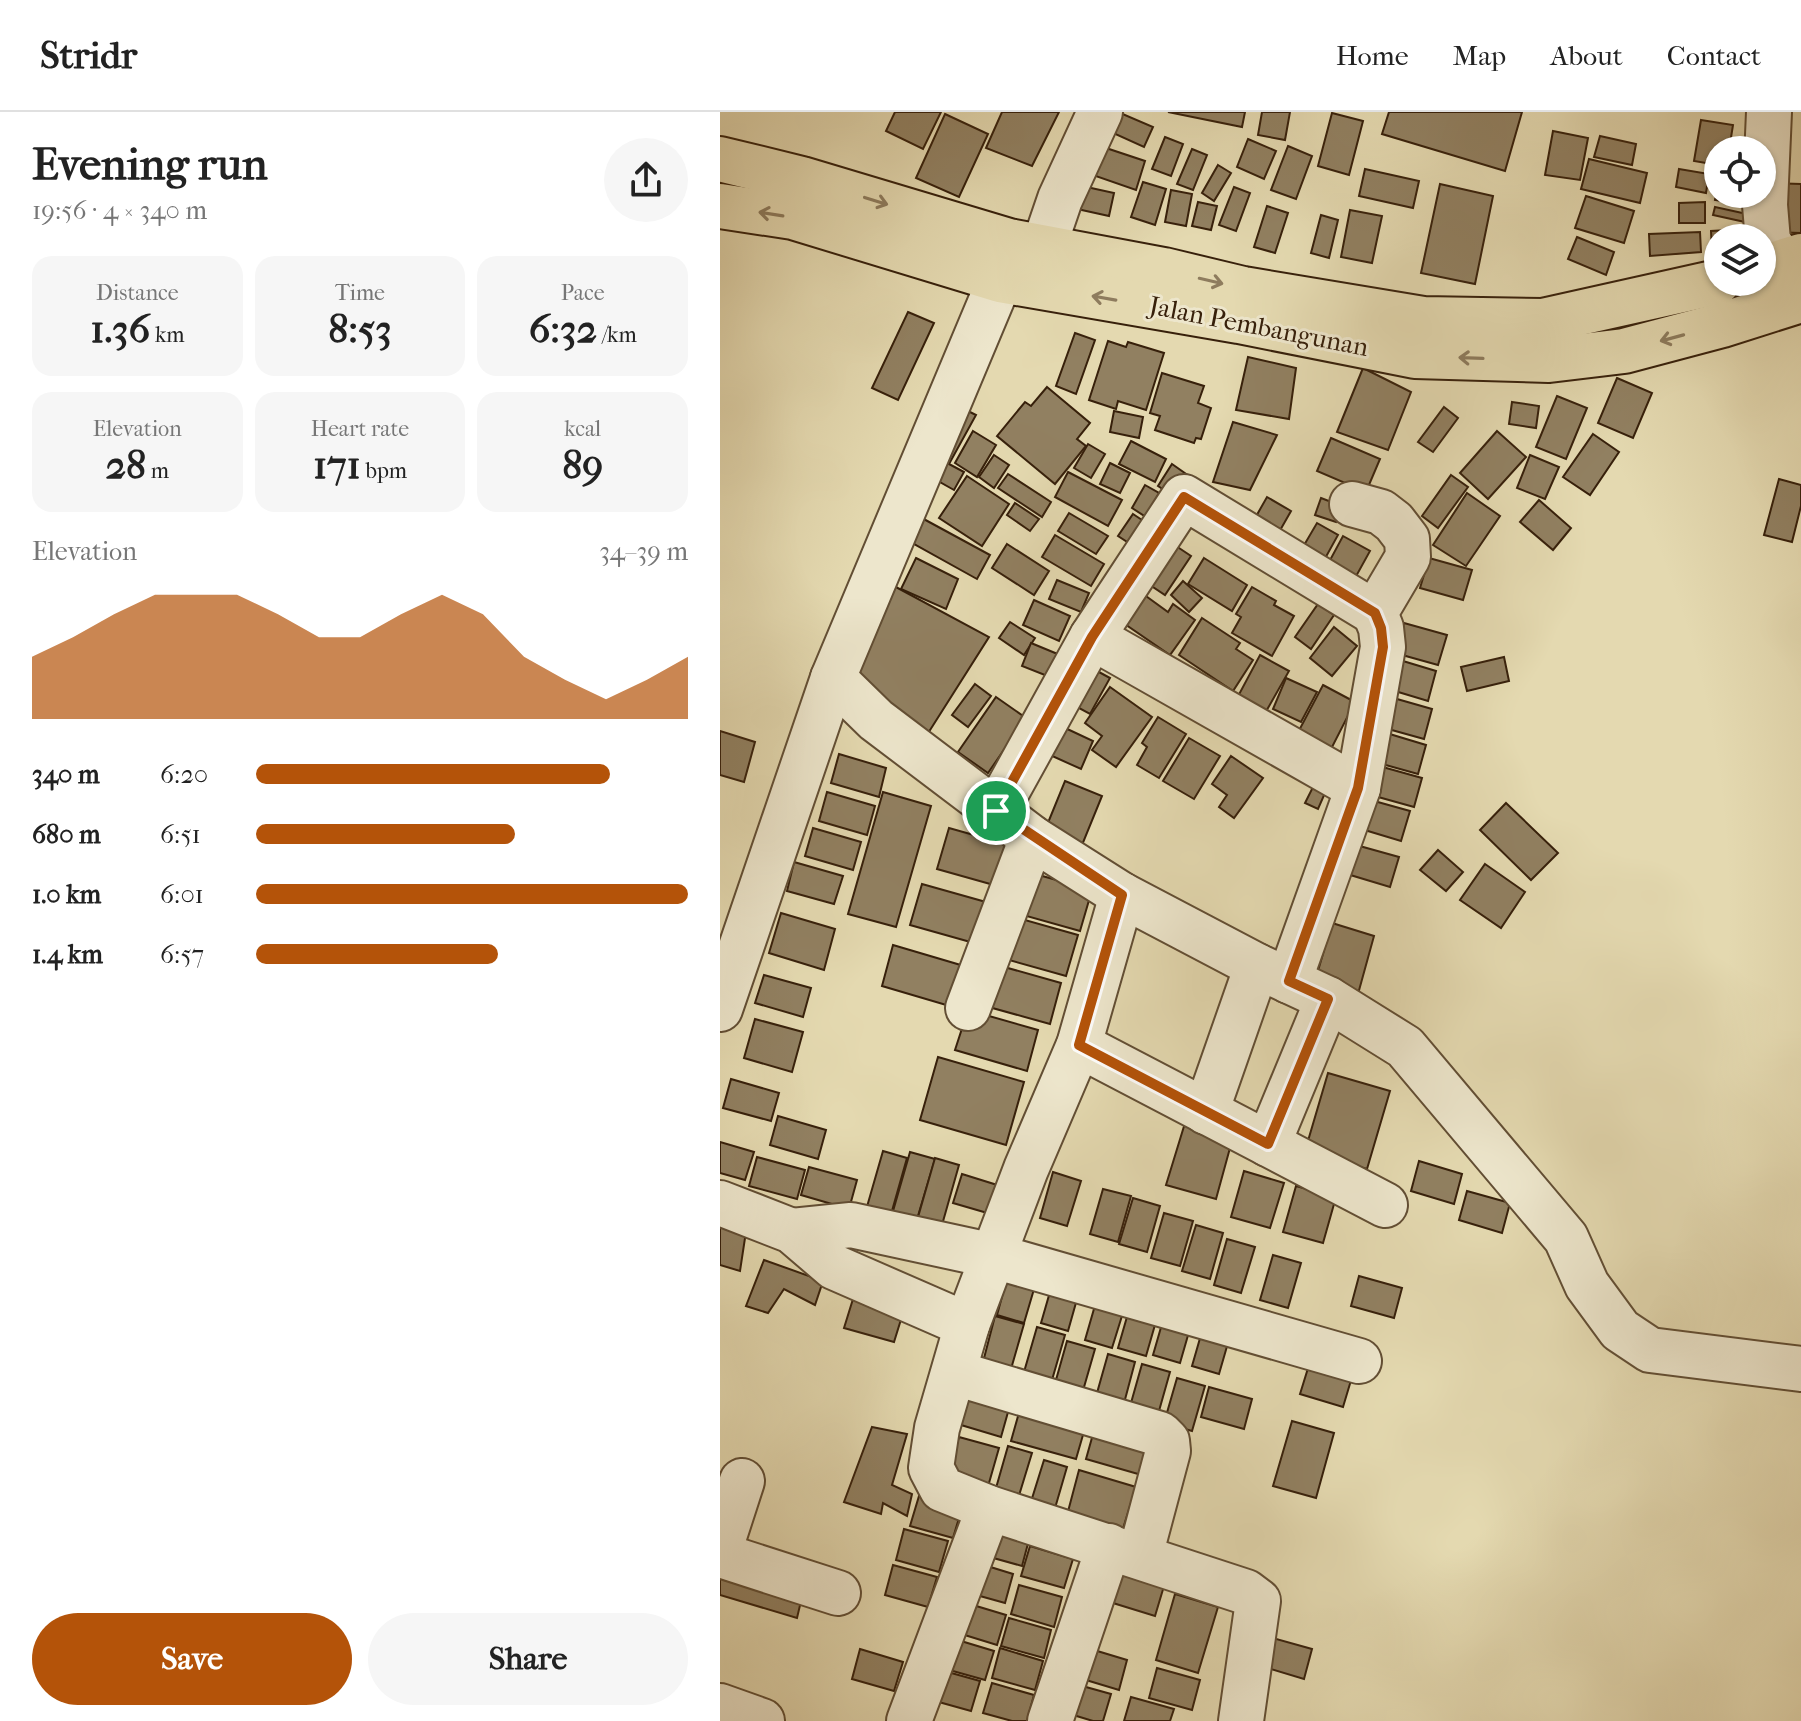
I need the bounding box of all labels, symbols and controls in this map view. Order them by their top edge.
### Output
text: Stridr [40,33,137,78]
text: Home [1336,39,1409,72]
text: Map [1453,39,1506,72]
text: About [1550,39,1623,72]
text: Contact [1667,39,1761,72]
map controls [1704,136,1776,296]
button: locate [1704,136,1776,208]
button: share [604,138,688,222]
text: Evening run [32,139,267,190]
one-way arrow [863,194,889,209]
text: 19:56 · 4 × 340 m [32,195,207,226]
one-way arrow [759,206,784,221]
button: layers [1704,224,1776,296]
one-way arrow [1197,274,1223,289]
text: Distance [96,280,179,306]
text: Time [335,280,385,306]
text: Pace [561,280,605,306]
one-way arrow [1092,289,1117,304]
street label: Jalan Pembangunan [1145,290,1371,363]
text: 1.36 [90,306,150,352]
text: 8:53 [328,306,392,352]
text: 6:32 [529,306,597,352]
text: km [150,322,185,348]
text: /km [597,322,637,348]
one-way arrow [1660,331,1686,346]
one-way arrow [1458,350,1485,365]
text: Elevation [93,416,182,442]
text: Heart rate [311,416,409,442]
text: kcal [564,416,601,442]
text: 28 [105,442,146,488]
text: 171 [313,442,361,488]
text: 89 [562,442,603,488]
text: m [146,458,169,484]
text: bpm [361,458,407,484]
text: Elevation [32,536,137,567]
text: 34–39 m [599,536,688,567]
text: 340 m [32,759,100,790]
text: 6:20 [160,759,208,790]
pin [962,777,1030,845]
icon: arrive [974,789,1018,833]
text: 680 m [32,819,101,850]
text: 6:51 [160,819,201,850]
text: 1.0 km [32,879,101,910]
text: 6:01 [160,879,204,910]
text: 1.4 km [32,939,103,970]
text: 6:57 [160,939,204,970]
button: Save [32,1613,352,1705]
button: Share [368,1613,688,1705]

